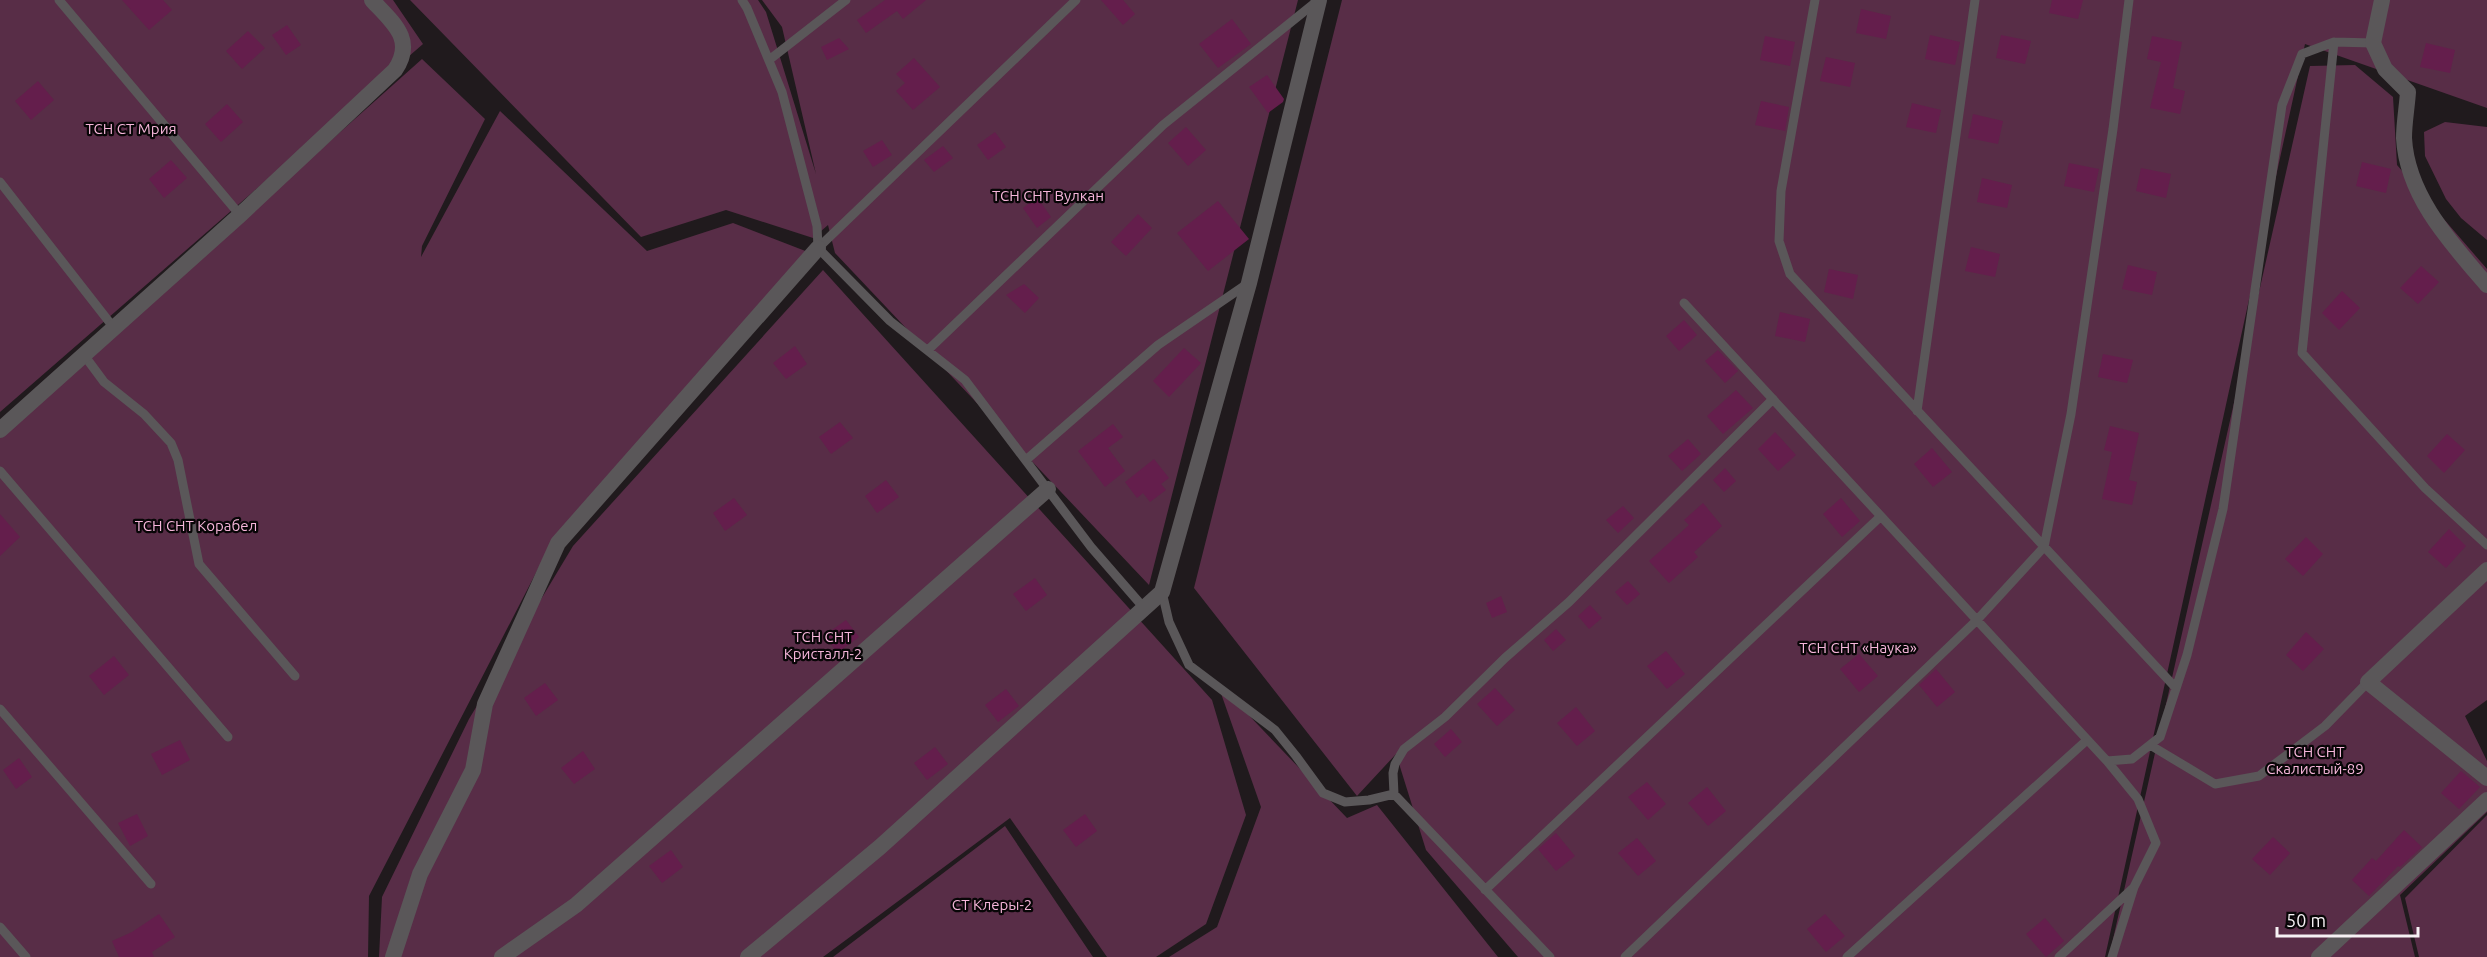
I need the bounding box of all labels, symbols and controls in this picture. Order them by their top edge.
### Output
park label: ТСН СТ Мрия [85,120,177,137]
park label: ТСН СНТ Вулкан [992,187,1104,204]
park label: ТСН СНТ Корабел [135,517,257,534]
park label: ТСН СНТ Кристалл-2 [784,628,862,662]
park label: ТСН СНТ «Наука» [1799,639,1917,656]
park label: ТСН СНТ Скалистый-89 [2266,743,2364,777]
park label: СТ Клеры-2 [952,896,1032,913]
scale bar [2277,900,2418,938]
text: 50 m [2286,910,2326,930]

